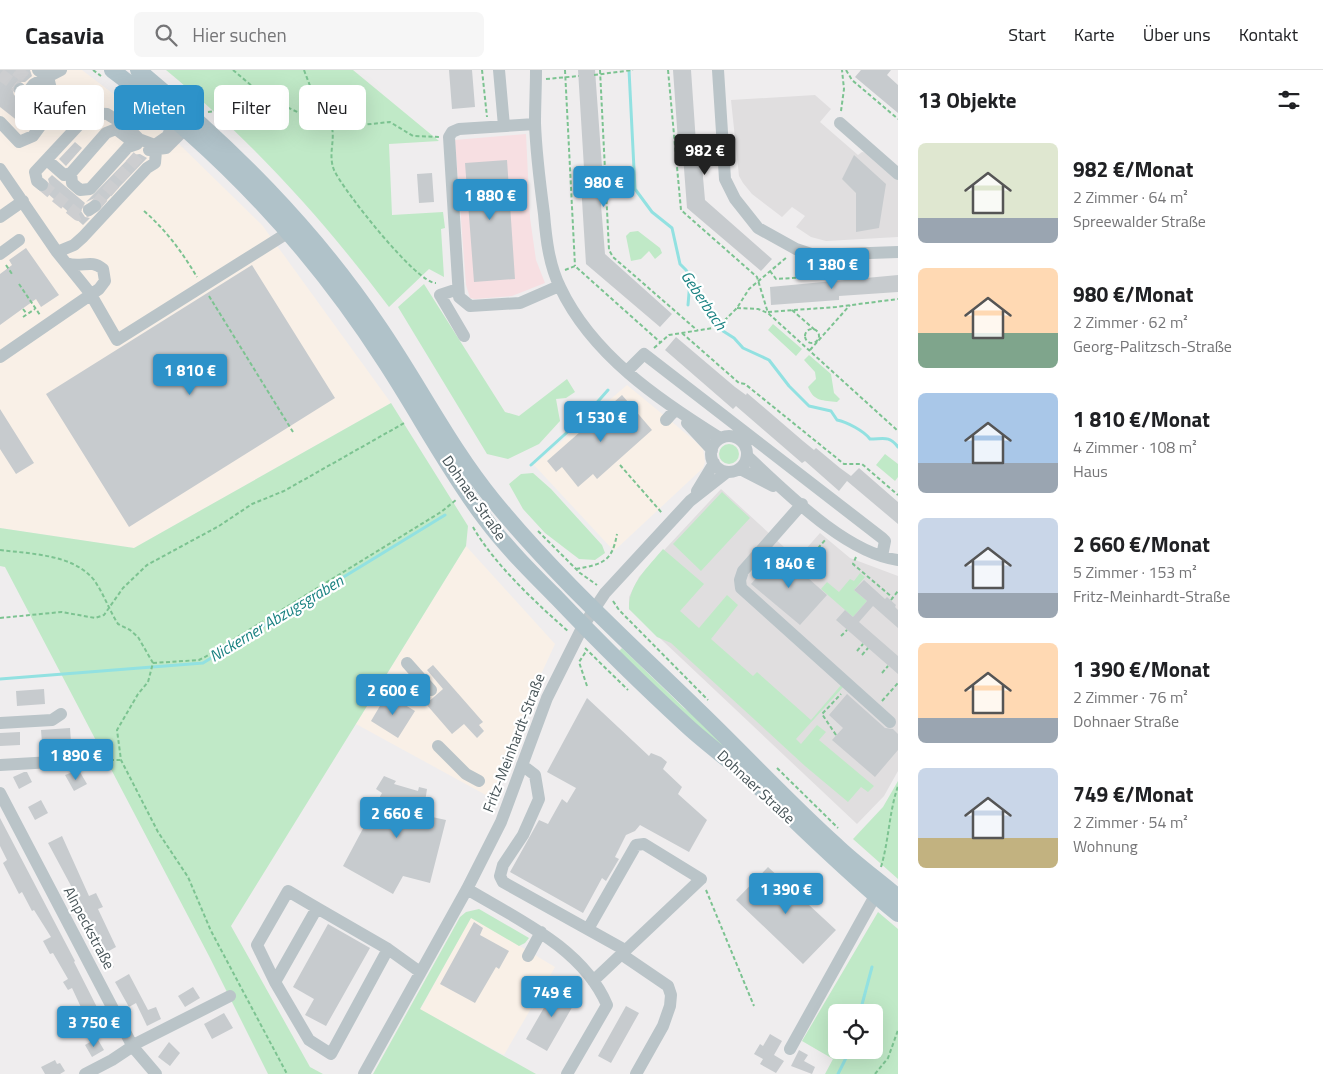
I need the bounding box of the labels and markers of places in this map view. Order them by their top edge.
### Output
pin: 982 € [670,134,740,176]
pin: 980 € [569,166,639,208]
pin: 1 880 € [444,178,536,221]
pin: 1 380 € [786,248,878,290]
pin: 1 810 € [144,354,236,396]
pin: 1 530 € [555,400,647,443]
pin: 1 840 € [743,546,835,589]
pin: 2 600 € [347,674,439,716]
pin: 1 890 € [30,738,122,781]
pin: 2 660 € [351,796,443,839]
pin: 1 390 € [740,872,832,915]
pin: 749 € [517,976,587,1018]
pin: 3 750 € [48,1006,140,1048]

